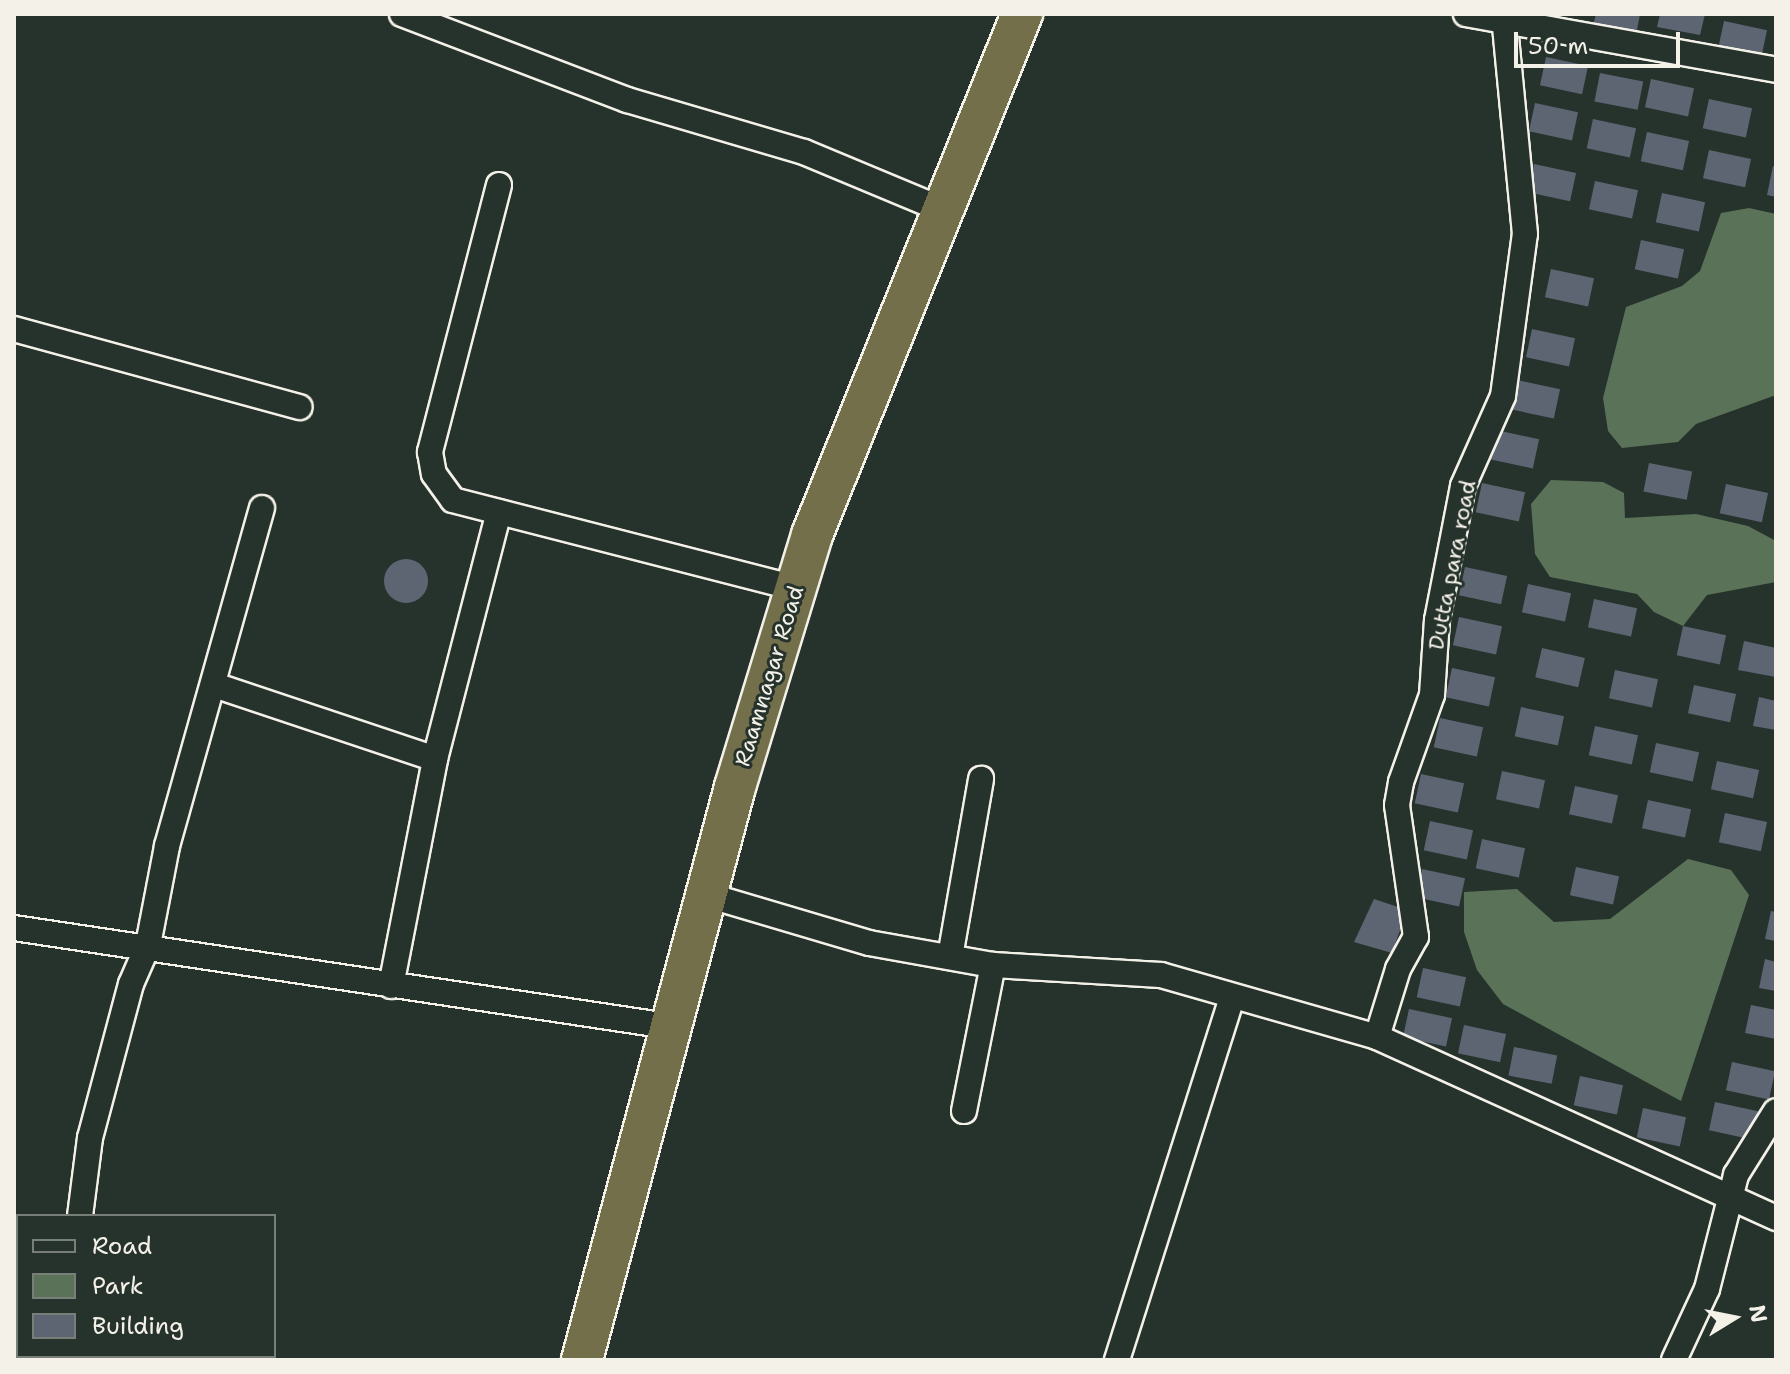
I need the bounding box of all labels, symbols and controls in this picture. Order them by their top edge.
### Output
scale bar [1518,16,1684,66]
text: 50 m [1528,30,1588,62]
street label: Dutta para road [1423,478,1481,652]
street label: Raamnagar Road [729,582,809,770]
legend [16,1214,276,1358]
text: Road [92,1230,152,1262]
text: Park [92,1270,144,1302]
north arrow [1694,1278,1774,1358]
text: N [1742,1303,1774,1325]
text: Building [92,1310,184,1342]

